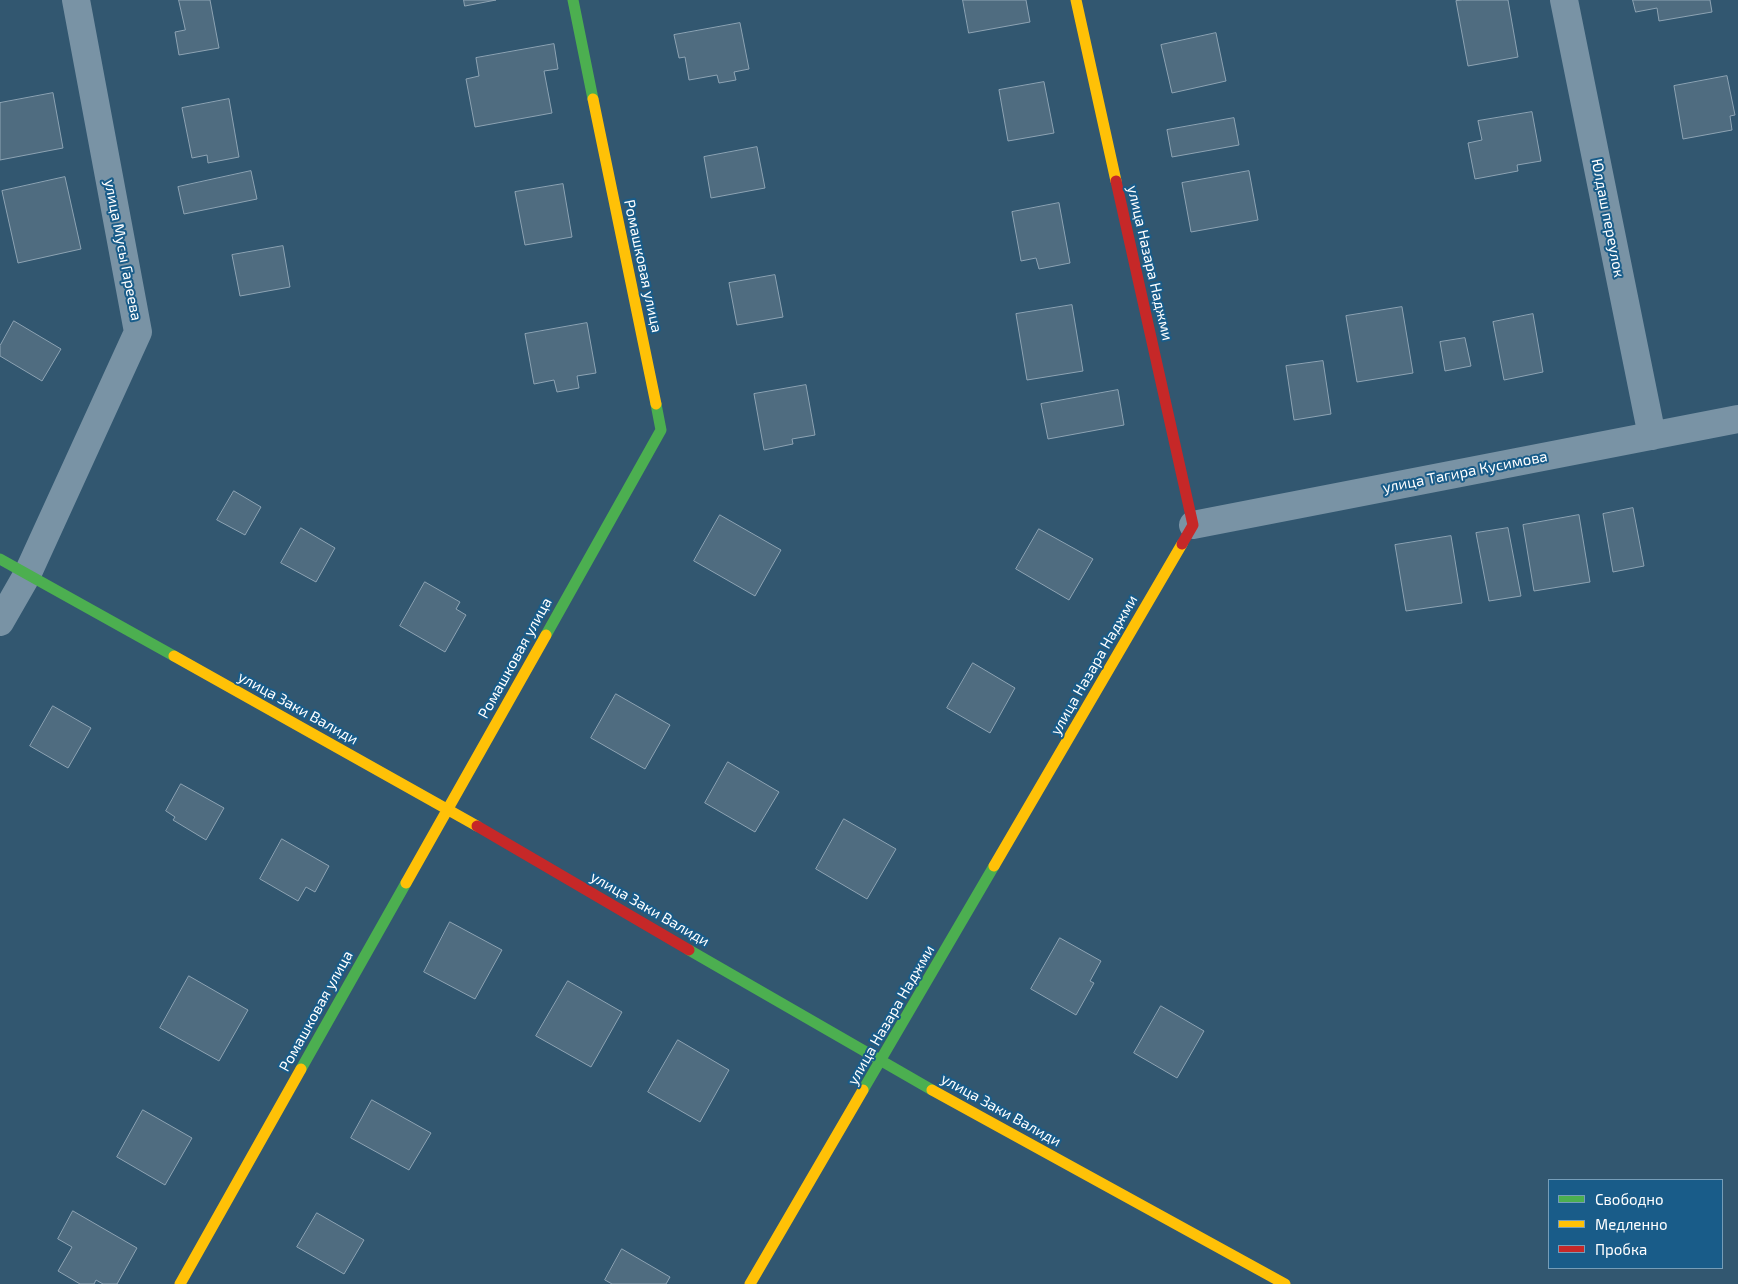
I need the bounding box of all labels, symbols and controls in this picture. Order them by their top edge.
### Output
street label: Юлдаш переулок [1588,157,1628,279]
street label: улица Мусы Гареева [100,178,146,322]
street label: улица Назара Наджми [1123,184,1177,342]
street label: Ромашковая улица [620,198,666,334]
street label: улица Тагира Кусимова [1381,447,1549,497]
street label: улица Назара Наджми [1047,592,1141,738]
street label: Ромашковая улица [474,594,556,722]
street label: улица Заки Валиди [235,668,361,748]
street label: улица Заки Валиди [587,868,713,950]
street label: улица Назара Наджми [844,942,938,1088]
street label: Ромашковая улица [275,947,357,1075]
street label: улица Заки Валиди [938,1070,1064,1150]
legend [1548,1179,1723,1269]
text: Свободно [1595,1190,1664,1208]
text: Медленно [1595,1215,1668,1233]
text: Пробка [1595,1240,1647,1258]

